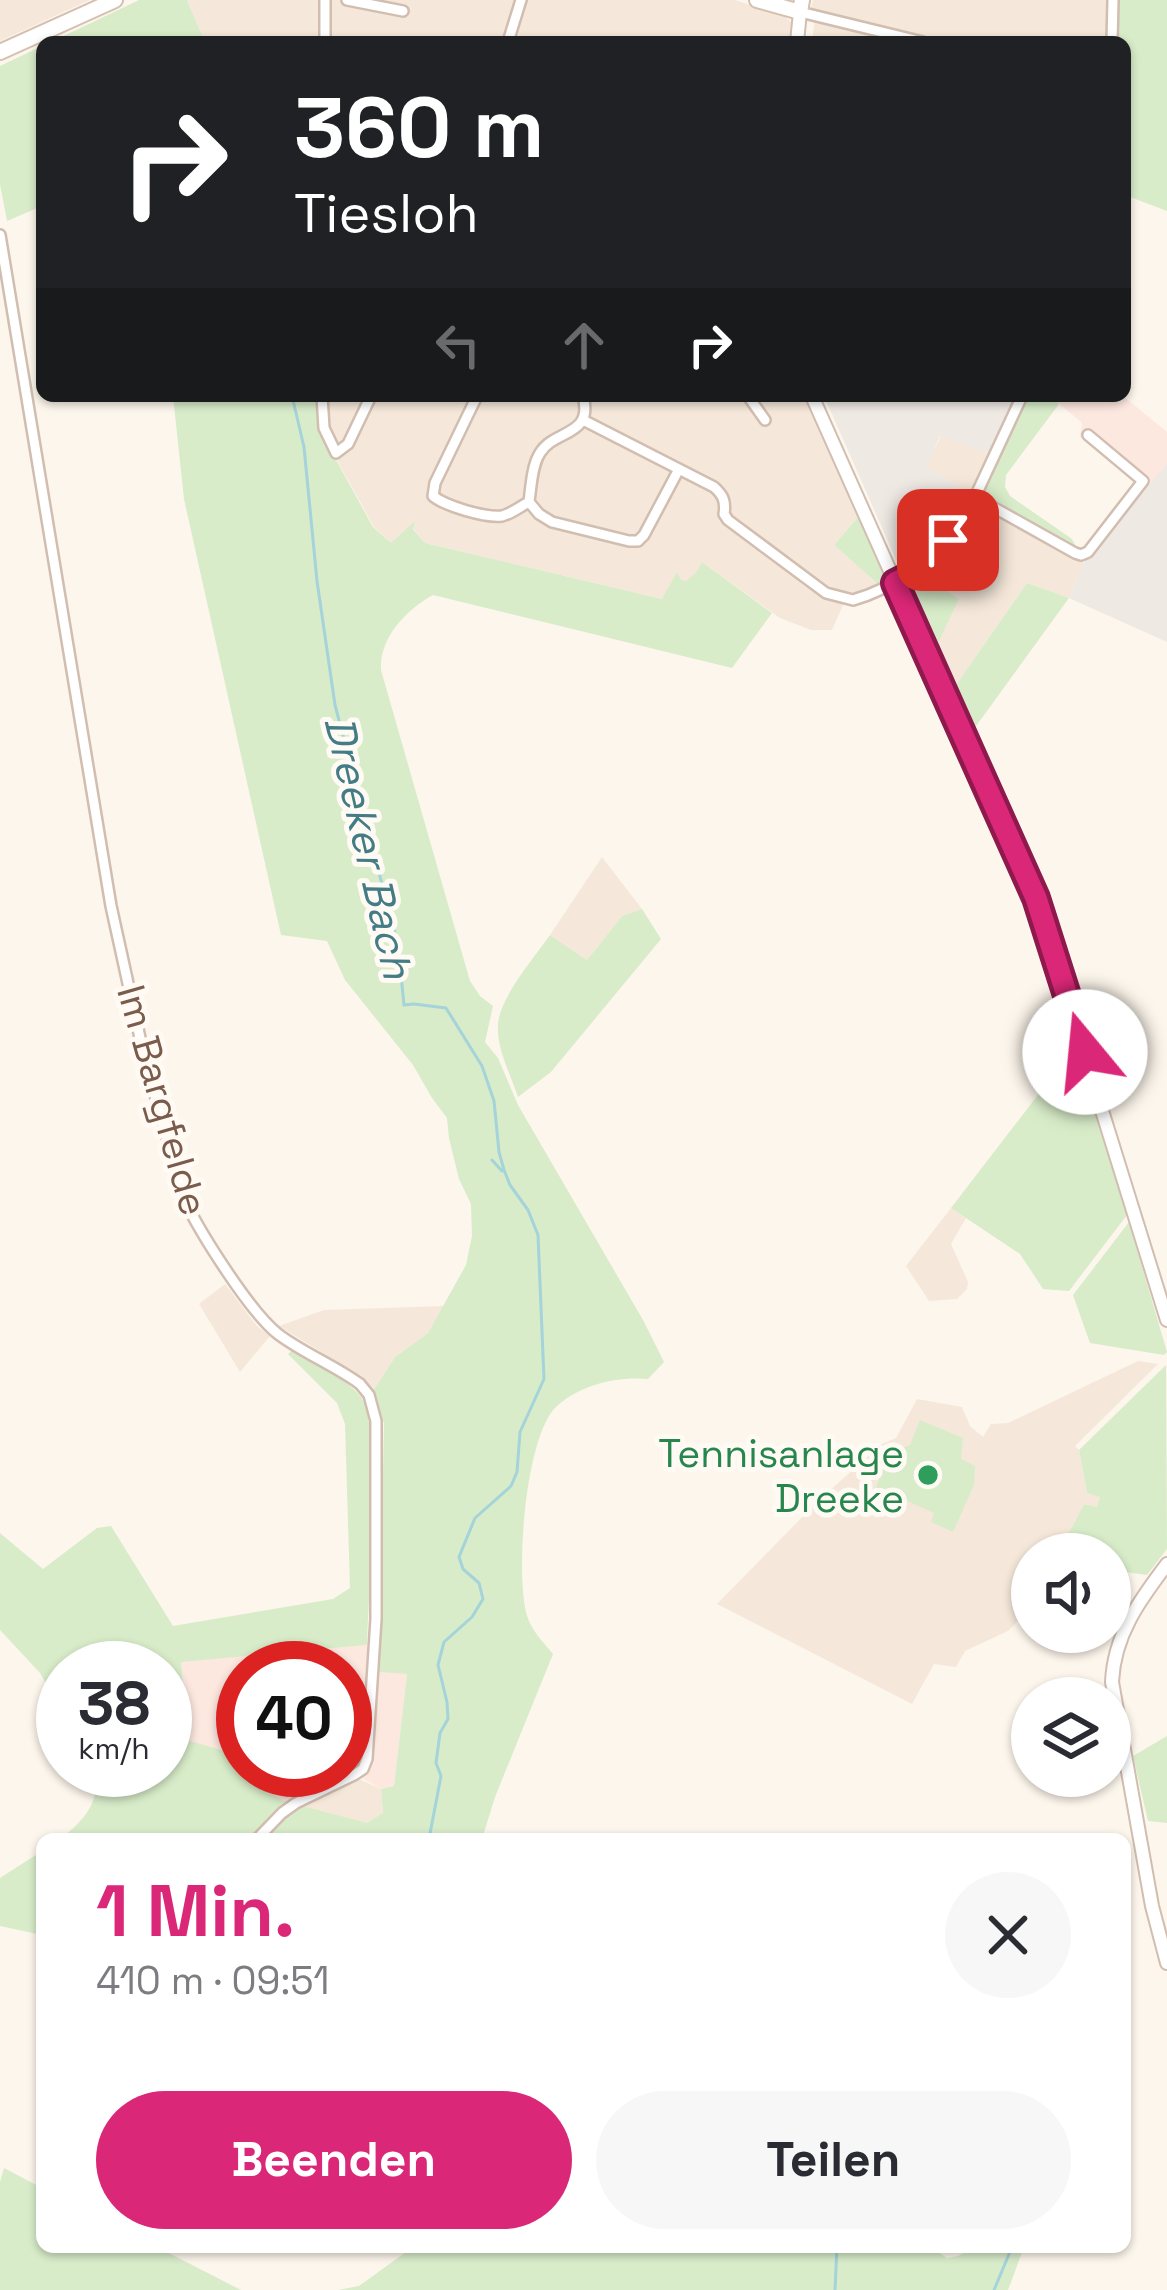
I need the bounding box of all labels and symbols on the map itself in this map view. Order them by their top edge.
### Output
pin [897,489,999,591]
water label: Dreeker Bach [313,711,425,985]
street label: Im Bargfelde [106,979,219,1221]
position arrow [1022,989,1148,1115]
place label: Tennisanlage Dreeke [658,1429,904,1523]
marker: Tennisanlage Dreeke [915,1462,941,1488]
speed limit sign: 40 [216,1641,372,1797]

